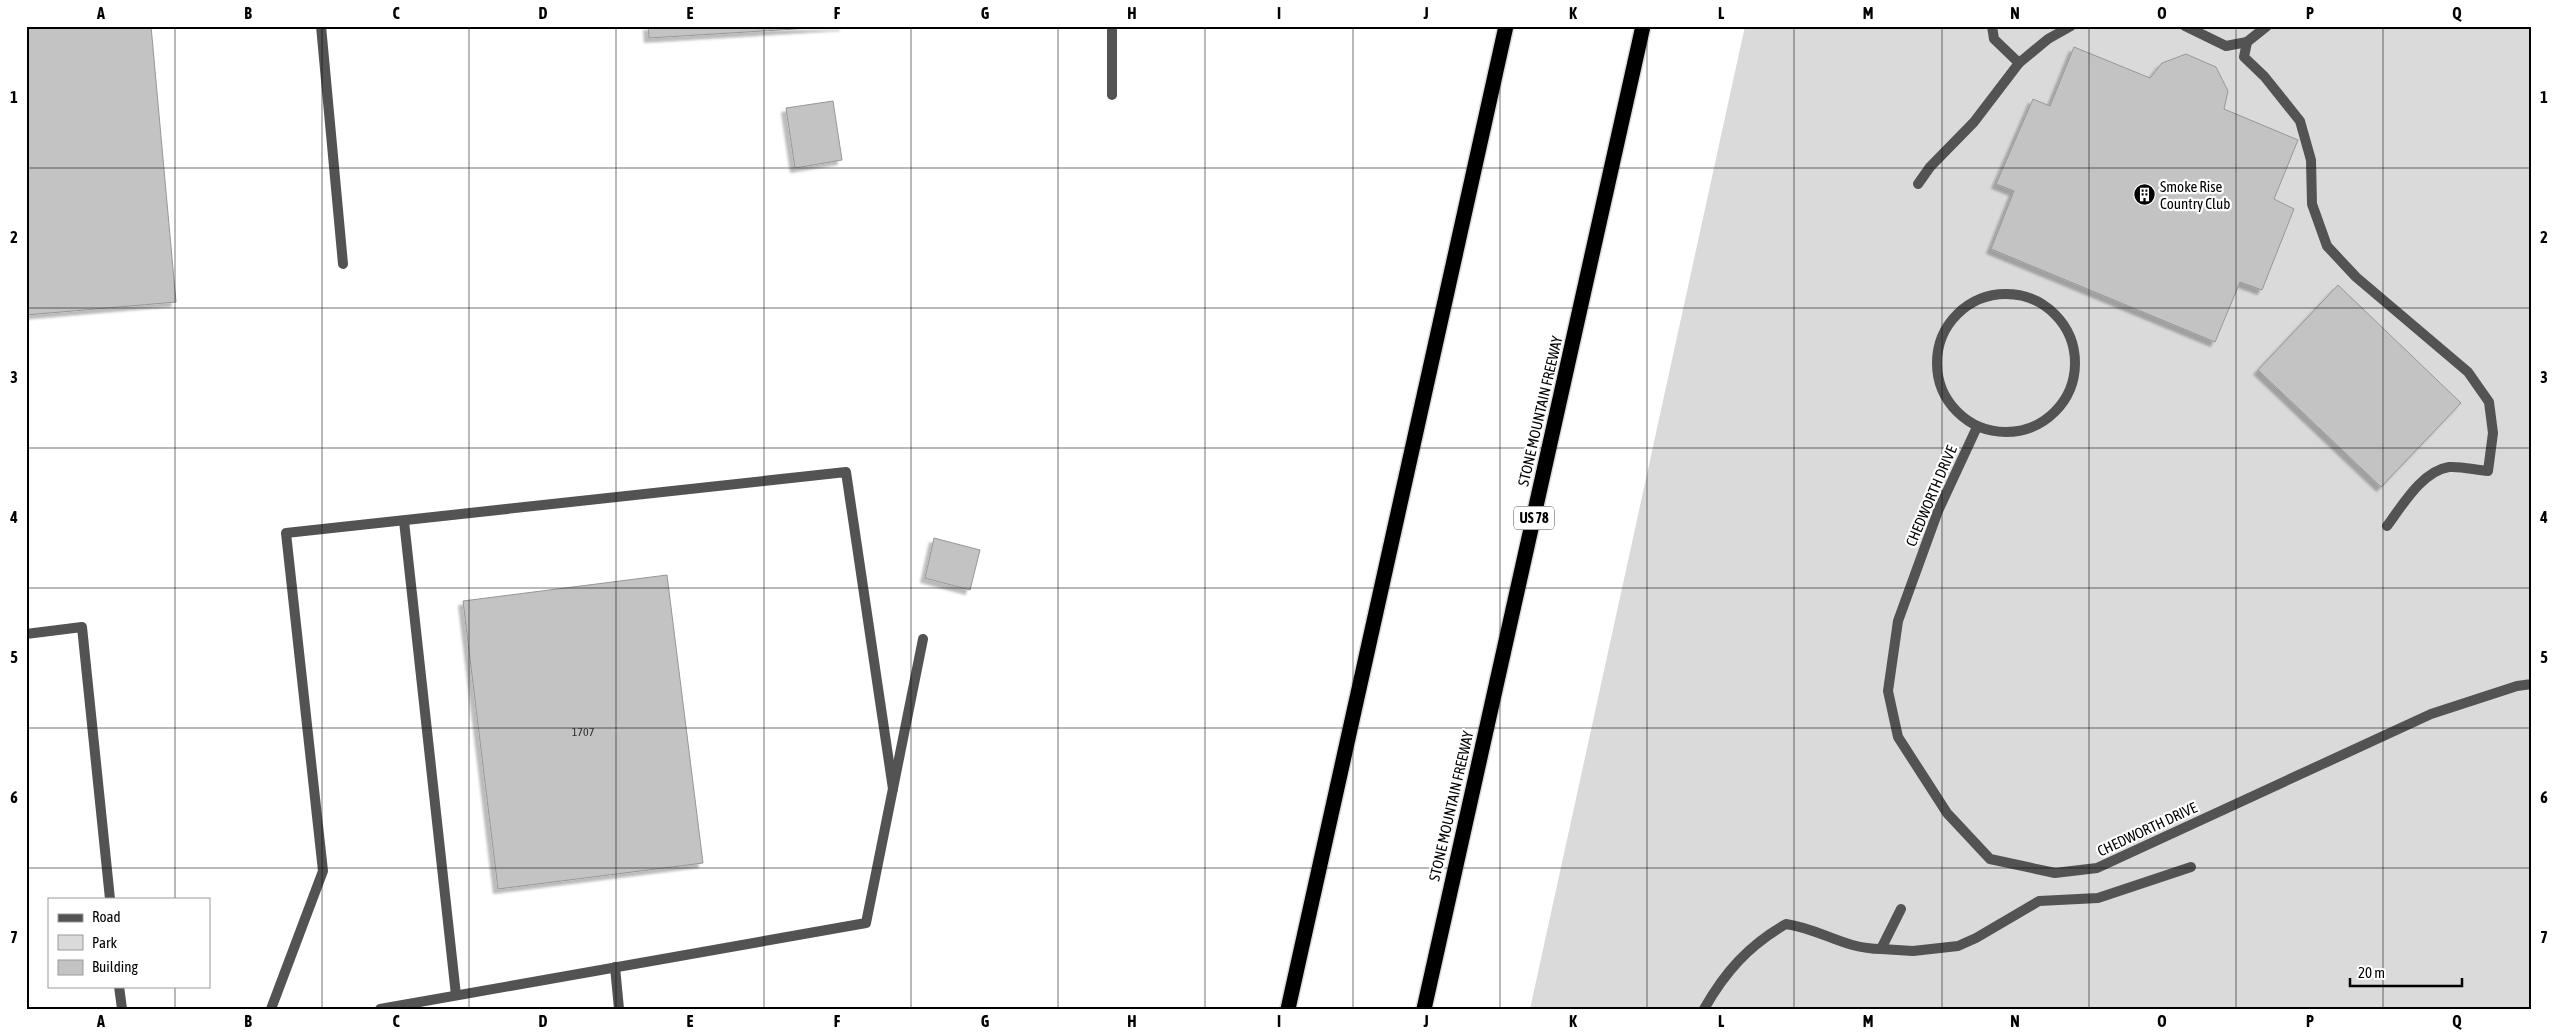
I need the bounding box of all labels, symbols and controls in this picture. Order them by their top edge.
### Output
text: A [96,4,105,22]
text: B [244,4,252,22]
text: C [392,4,400,22]
text: D [539,4,548,22]
text: E [687,4,694,22]
text: F [834,4,841,22]
text: G [981,4,990,22]
text: H [1127,4,1137,22]
text: I [1277,4,1281,22]
text: J [1422,4,1429,22]
text: K [1569,4,1577,22]
text: L [1718,4,1725,22]
text: M [1863,4,1873,22]
text: N [2010,4,2020,22]
text: O [2157,4,2167,22]
text: P [2306,4,2314,22]
text: Q [2452,4,2462,22]
text: 1 [10,88,18,106]
text: 1 [2540,88,2548,106]
place label: Smoke Rise Country Club [2160,178,2230,212]
building icon: Smoke Rise Country Club [2132,183,2156,207]
text: 2 [10,228,18,246]
text: 2 [2540,228,2548,246]
street label: STONE MOUNTAIN FREEWAY [1514,334,1566,488]
text: 3 [10,368,18,386]
text: 3 [2540,368,2548,386]
street label: CHEDWORTH DRIVE [1902,442,1960,549]
road number: US 78 [1514,506,1554,530]
text: 4 [9,508,18,526]
text: 4 [2539,508,2548,526]
text: 5 [10,648,18,666]
text: 5 [2540,648,2548,666]
house number: 1707 [572,725,595,739]
street label: STONE MOUNTAIN FREEWAY [1425,729,1477,883]
text: 6 [10,788,18,806]
text: 6 [2540,788,2548,806]
street label: CHEDWORTH DRIVE [2095,798,2200,860]
legend [48,898,210,988]
text: Road [92,908,121,925]
text: 7 [10,928,18,946]
text: 7 [2540,928,2548,946]
text: Park [92,934,117,951]
scale bar [2350,955,2463,987]
text: Building [92,958,138,975]
text: 20 m [2358,964,2385,981]
text: A [96,1012,105,1030]
text: B [244,1012,252,1030]
text: C [392,1012,400,1030]
text: D [539,1012,548,1030]
text: E [687,1012,694,1030]
text: F [834,1012,841,1030]
text: G [981,1012,990,1030]
text: H [1127,1012,1137,1030]
text: I [1277,1012,1281,1030]
text: J [1422,1012,1429,1030]
text: K [1569,1012,1577,1030]
text: L [1718,1012,1725,1030]
text: M [1863,1012,1873,1030]
text: N [2010,1012,2020,1030]
text: O [2157,1012,2167,1030]
text: P [2306,1012,2314,1030]
text: Q [2452,1012,2462,1030]

